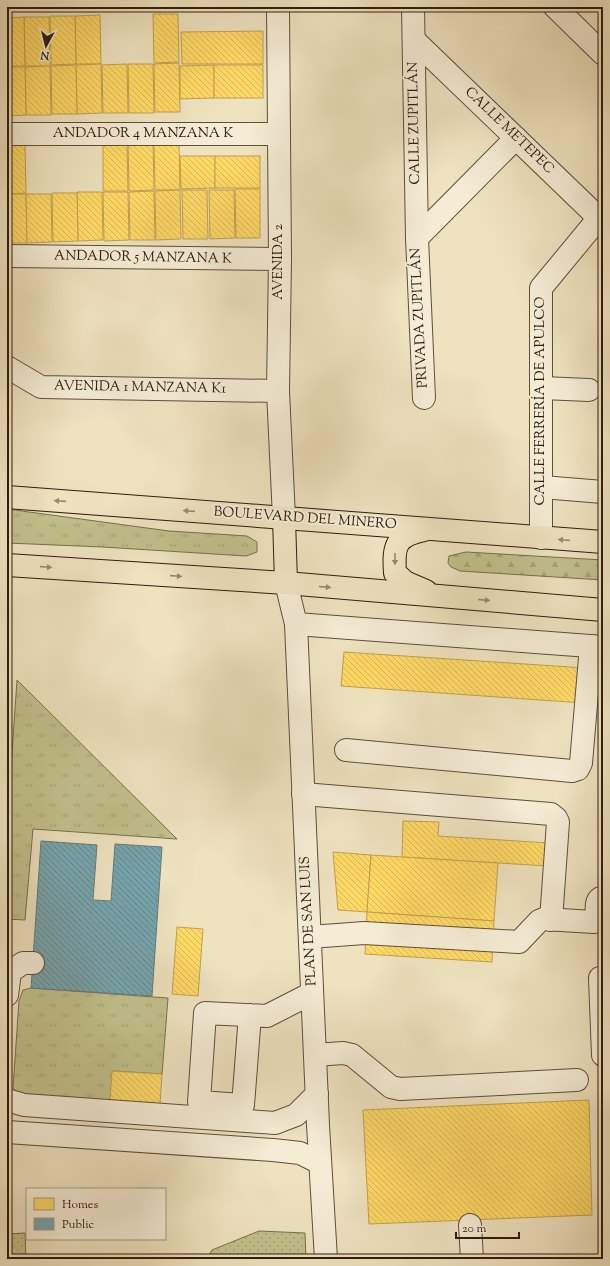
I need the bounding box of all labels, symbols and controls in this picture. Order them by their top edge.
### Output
north arrow [26,26,66,66]
text: N [39,46,51,64]
street label: CALLE ZUPITLÁN [404,61,426,185]
street label: CALLE METEPEC [460,83,558,179]
street label: ANDADOR 4 MANZANA K [53,124,233,144]
street label: AVENIDA 2 [269,223,289,300]
street label: ANDADOR 5 MANZANA K [54,246,232,270]
street label: PRIVADA ZUPITLÁN [406,247,434,389]
street label: CALLE FERRERÍA DE APULCO [531,296,551,506]
street label: AVENIDA 1 MANZANA K1 [54,376,227,400]
one-way arrow [54,498,66,505]
street label: BOULEVARD DEL MINERO [213,503,397,535]
one-way arrow [183,507,195,514]
one-way arrow [558,536,570,543]
one-way arrow [392,553,398,566]
one-way arrow [40,564,52,571]
one-way arrow [170,573,183,579]
one-way arrow [319,583,331,590]
one-way arrow [478,597,490,603]
street label: PLAN DE SAN LUIS [296,855,322,987]
legend [26,1188,166,1240]
text: Homes [62,1196,98,1214]
scale bar [456,1214,519,1240]
text: Public [62,1216,95,1234]
text: 20 m [462,1220,487,1238]

